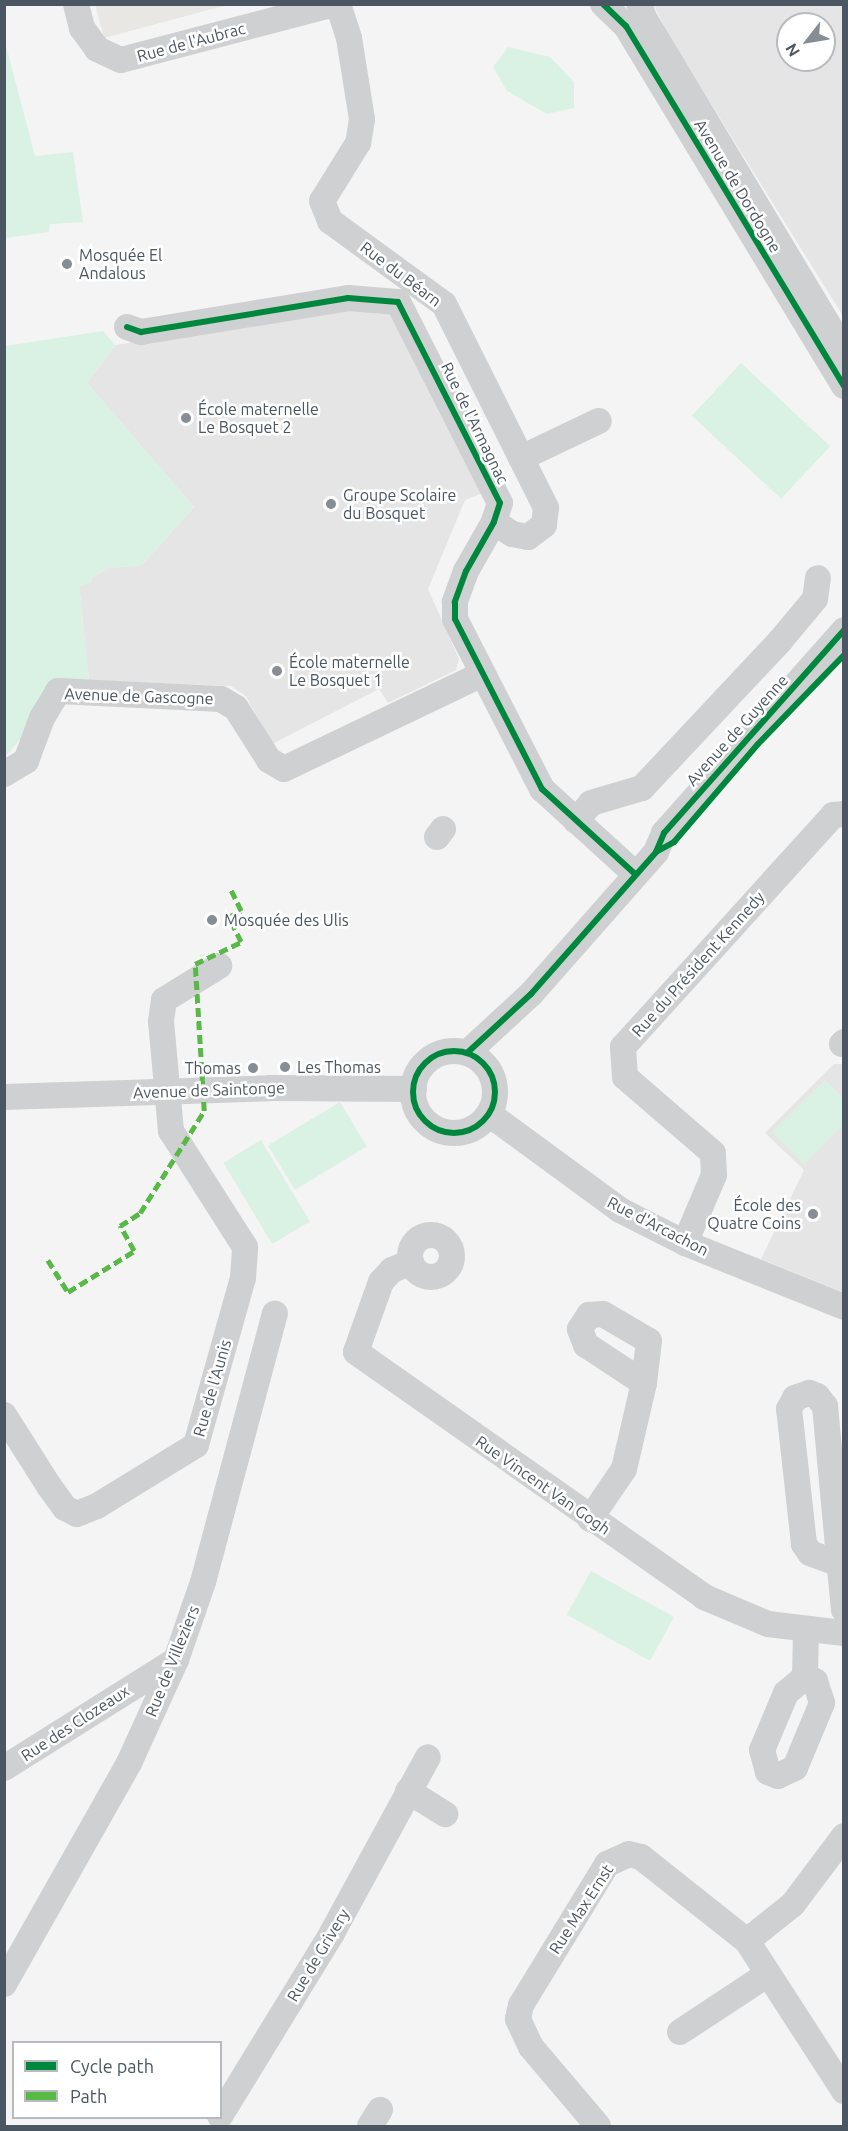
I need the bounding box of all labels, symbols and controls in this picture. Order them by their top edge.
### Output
north arrow [776,12,836,72]
street label: Rue de l'Aubrac [135,18,247,66]
text: N [781,40,803,60]
street label: Avenue de Dordogne [691,116,785,256]
street label: Rue du Béarn [357,237,445,311]
place label: Mosquée El Andalous [79,245,162,283]
marker: Mosquée El Andalous [60,257,74,271]
street label: Rue de l'Armagnac [437,359,513,487]
place label: École maternelle Le Bosquet 2 [198,399,319,437]
marker: École maternelle Le Bosquet 2 [179,411,193,425]
place label: Groupe Scolaire du Bosquet [343,485,456,523]
marker: Groupe Scolaire du Bosquet [324,497,338,511]
place label: École maternelle Le Bosquet 1 [289,652,410,690]
marker: École maternelle Le Bosquet 1 [270,664,284,678]
street label: Avenue de Guyenne [682,671,792,789]
street label: Avenue de Gascogne [64,684,214,708]
street label: Rue du Président Kennedy [628,887,768,1041]
place label: Mosquée des Ulis [224,910,349,930]
marker: Mosquée des Ulis [205,913,219,927]
place label: Les Thomas [297,1057,381,1077]
place label: Thomas [185,1058,241,1078]
marker: Les Thomas [278,1060,292,1074]
marker: Thomas [246,1061,260,1075]
street label: Avenue de Saintonge [133,1078,285,1102]
street label: Rue d'Arcachon [604,1192,712,1260]
place label: École des Quatre Coins [707,1195,801,1233]
marker: École des Quatre Coins [806,1207,820,1221]
street label: Rue de l'Aunis [189,1337,235,1439]
street label: Rue Vincent Van Gogh [472,1431,614,1539]
street label: Rue de Villeziers [141,1603,203,1719]
street label: Rue des Clozeaux [17,1681,133,1765]
street label: Rue Max Ernst [545,1861,617,1957]
street label: Rue de Grivery [283,1905,353,2005]
legend [12,2041,222,2119]
text: Cycle path [70,2056,154,2076]
text: Path [70,2086,107,2106]

